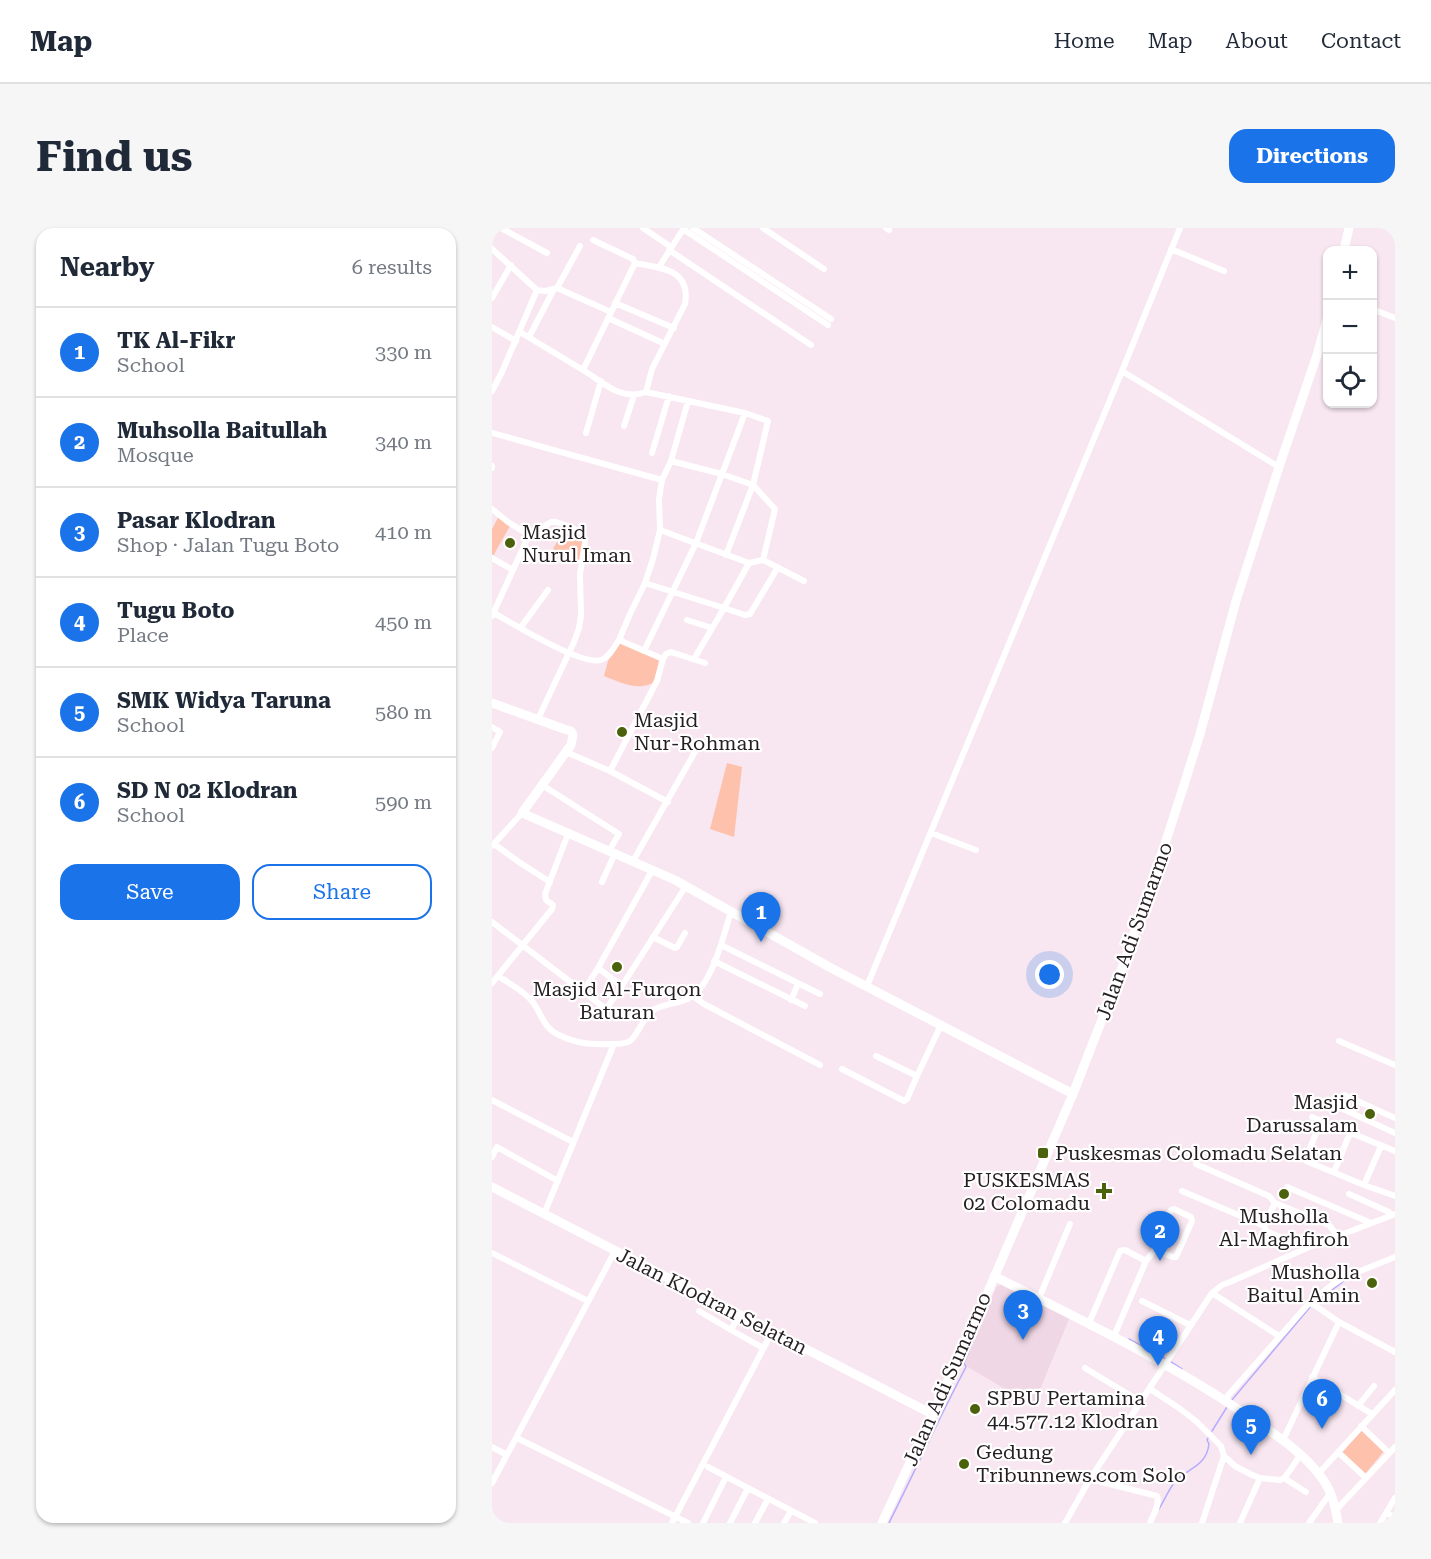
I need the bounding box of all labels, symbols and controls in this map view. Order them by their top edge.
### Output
text: Map [30,25,92,58]
text: Home [1054,29,1115,53]
text: Map [1148,29,1193,53]
text: About [1226,29,1288,53]
text: Contact [1321,29,1401,53]
button: Directions [1229,129,1395,183]
text: Find us [36,132,193,181]
map controls [1323,246,1377,408]
button: + [1323,246,1377,300]
text: Nearby [60,252,154,282]
text: 6 results [352,255,432,279]
button: − [1323,300,1377,354]
text: TK Al-Fikr [117,328,235,353]
text: 1 [74,340,85,364]
text: 330 m [375,340,432,364]
text: School [117,353,185,377]
button: locate [1323,354,1377,408]
text: Muhsolla Baitullah [117,418,327,443]
text: 2 [74,430,85,454]
text: 340 m [375,430,432,454]
text: Mosque [117,443,194,467]
text: Pasar Klodran [117,508,276,533]
text: 3 [74,520,85,544]
text: 410 m [375,520,432,544]
place label: Masjid Nurul Iman [522,520,632,567]
text: Shop · Jalan Tugu Boto [117,533,339,557]
marker: Masjid Nurul Iman [503,536,517,550]
text: Tugu Boto [117,598,235,623]
text: 4 [74,610,85,634]
text: 450 m [375,610,432,634]
text: Place [117,623,169,647]
text: SMK Widya Taruna [117,688,331,713]
text: 5 [74,700,85,724]
text: 580 m [375,700,432,724]
place label: Masjid Nur-Rohman [634,708,760,755]
text: School [117,713,185,737]
marker: Masjid Nur-Rohman [615,725,629,739]
text: SD N 02 Klodran [117,778,298,803]
text: 6 [74,790,85,814]
text: 590 m [375,790,432,814]
text: School [117,803,185,827]
street label: Jalan Adi Sumarmo [1091,839,1177,1023]
button: Save [60,864,240,920]
button: Share [252,864,432,920]
pin: 1 [742,892,780,942]
marker: Masjid Al-Furqon Baturan [610,960,624,974]
your location [1035,960,1064,989]
place label: Masjid Al-Furqon Baturan [533,977,701,1024]
place label: Masjid Darussalam [1246,1090,1358,1137]
marker: Masjid Darussalam [1363,1107,1377,1121]
place label: Puskesmas Colomadu Selatan [1055,1141,1342,1165]
marker: Puskesmas Colomadu Selatan [1036,1146,1050,1160]
place label: PUSKESMAS 02 Colomadu [963,1168,1091,1215]
marker: PUSKESMAS 02 Colomadu [1095,1182,1113,1200]
marker: Musholla Al-Maghfiroh [1277,1187,1291,1201]
place label: Musholla Al-Maghfiroh [1219,1204,1349,1251]
pin: 2 [1140,1212,1180,1261]
street label: Jalan Klodran Selatan [613,1242,811,1360]
place label: Musholla Baitul Amin [1247,1260,1360,1307]
marker: Musholla Baitul Amin [1365,1276,1379,1290]
street label: Jalan Adi Sumarmo [898,1288,996,1470]
pin: 3 [1004,1290,1042,1340]
pin: 4 [1138,1316,1178,1366]
pin: 6 [1302,1380,1342,1429]
place label: SPBU Pertamina 44.577.12 Klodran [987,1386,1158,1433]
marker: SPBU Pertamina 44.577.12 Klodran [968,1402,982,1416]
pin: 5 [1232,1406,1270,1455]
place label: Gedung Tribunnews.com Solo [976,1440,1186,1487]
marker: Gedung Tribunnews.com Solo [957,1457,971,1471]

